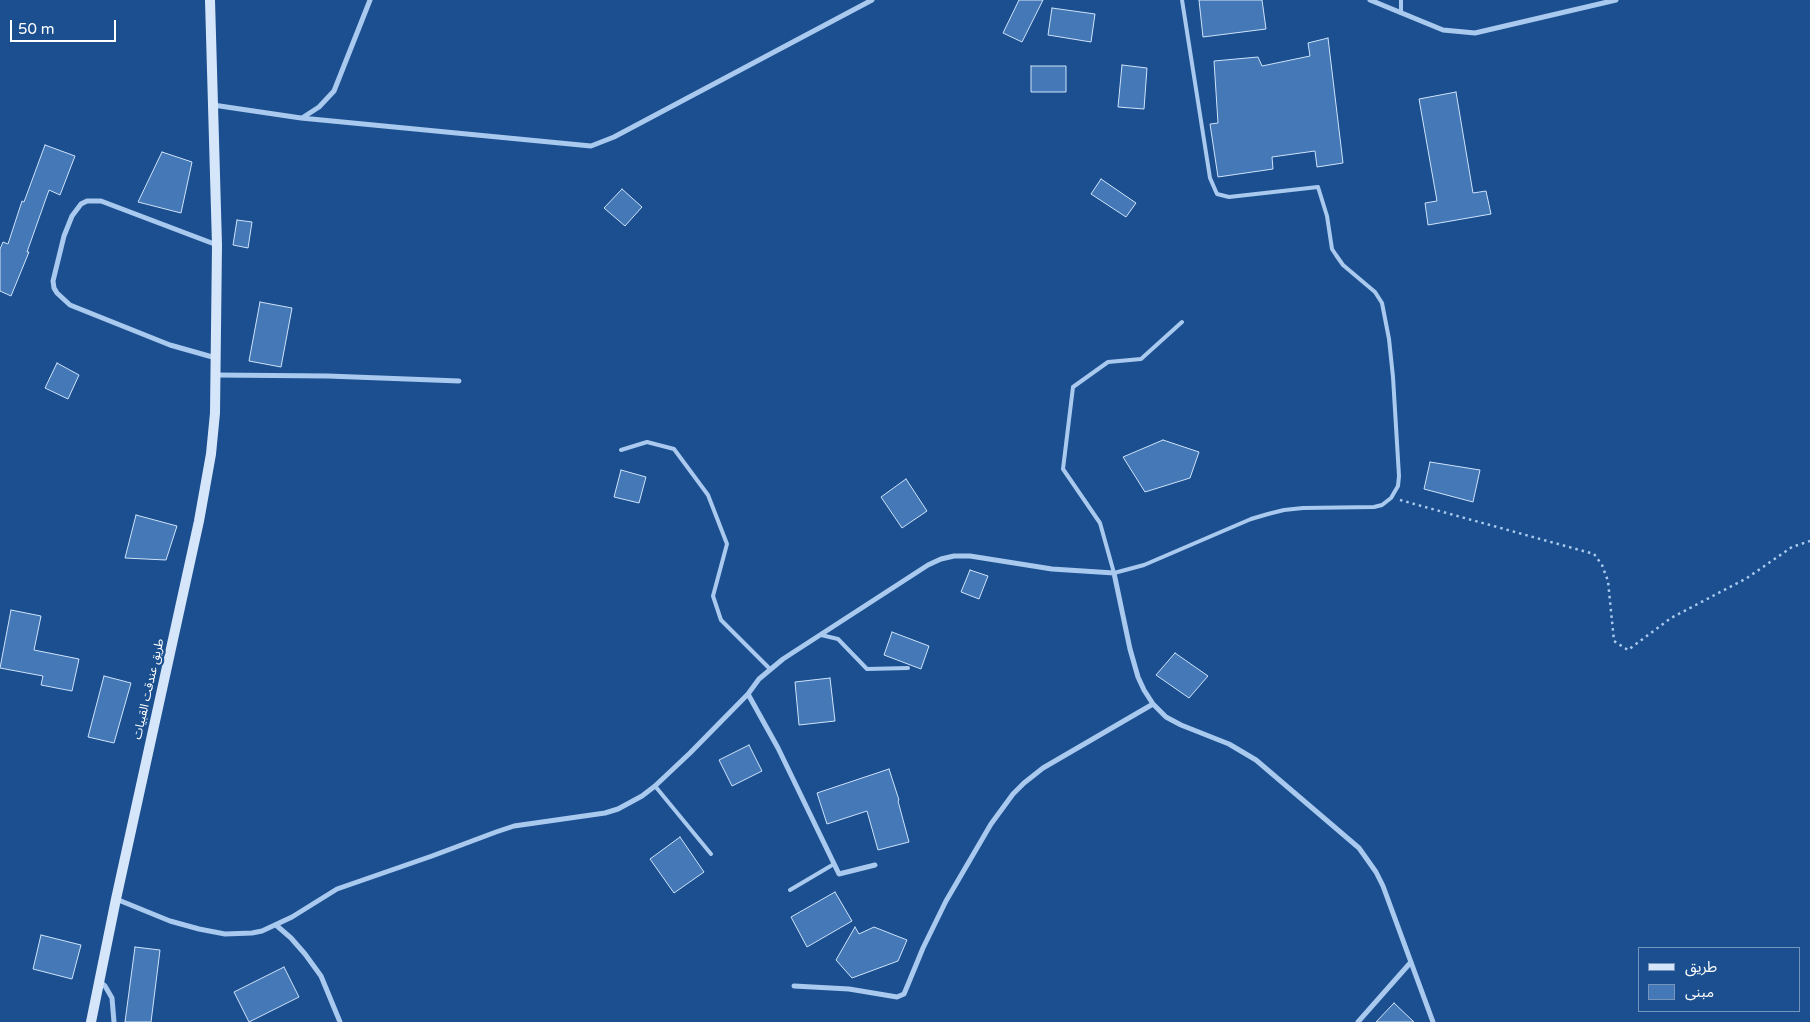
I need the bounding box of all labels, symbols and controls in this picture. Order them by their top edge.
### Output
scale bar [12,10,119,42]
text: 50 m [18,20,55,38]
street label: طريق عندقت القبيات [130,637,168,741]
legend [1638,947,1800,1012]
text: طريق [1685,958,1717,976]
text: مبنى [1685,983,1714,1001]

